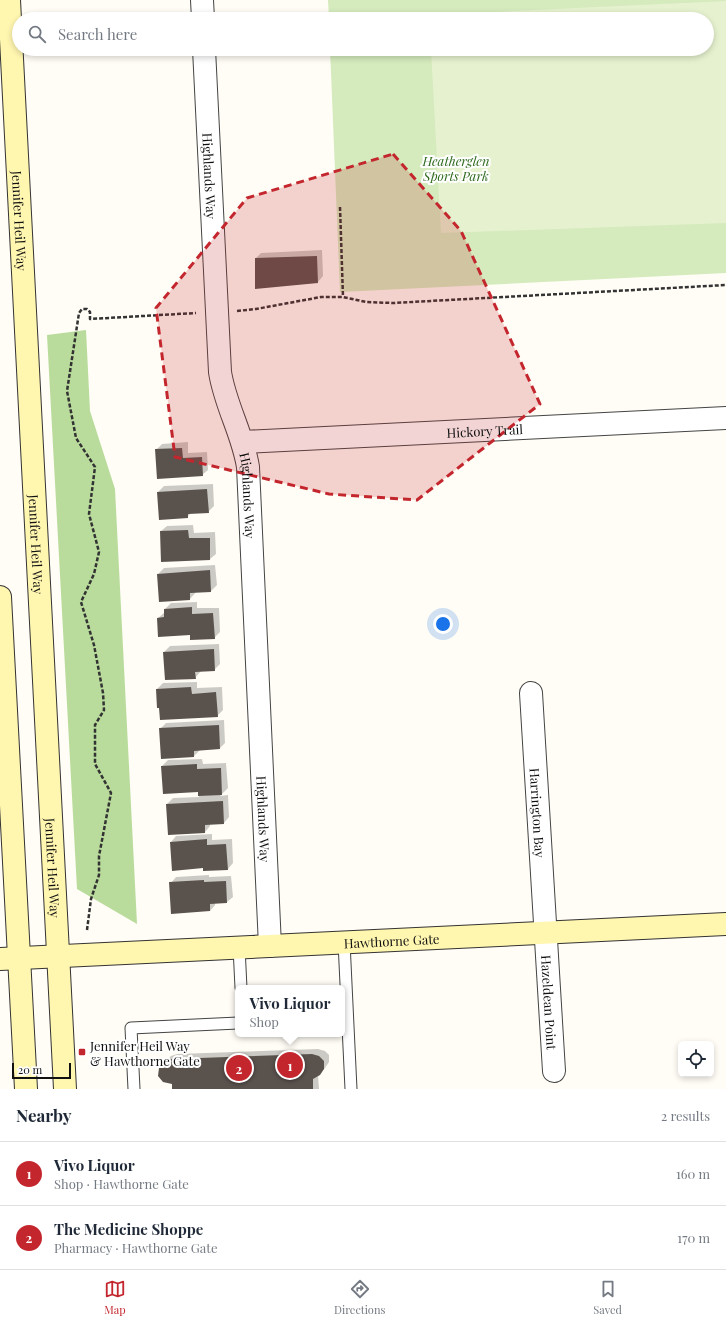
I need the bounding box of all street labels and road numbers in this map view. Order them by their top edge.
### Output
street label: Highlands Way [200,132,221,220]
street label: Jennifer Heil Way [9,169,31,272]
street label: Hickory Trail [446,420,524,440]
street label: Highlands Way [237,451,260,539]
street label: Jennifer Heil Way [26,493,48,595]
street label: Harrington Bay [527,767,550,859]
street label: Highlands Way [254,775,275,863]
street label: Jennifer Heil Way [43,816,65,919]
street label: Hawthorne Gate [343,929,440,951]
street label: Hazeldean Point [538,954,561,1051]

